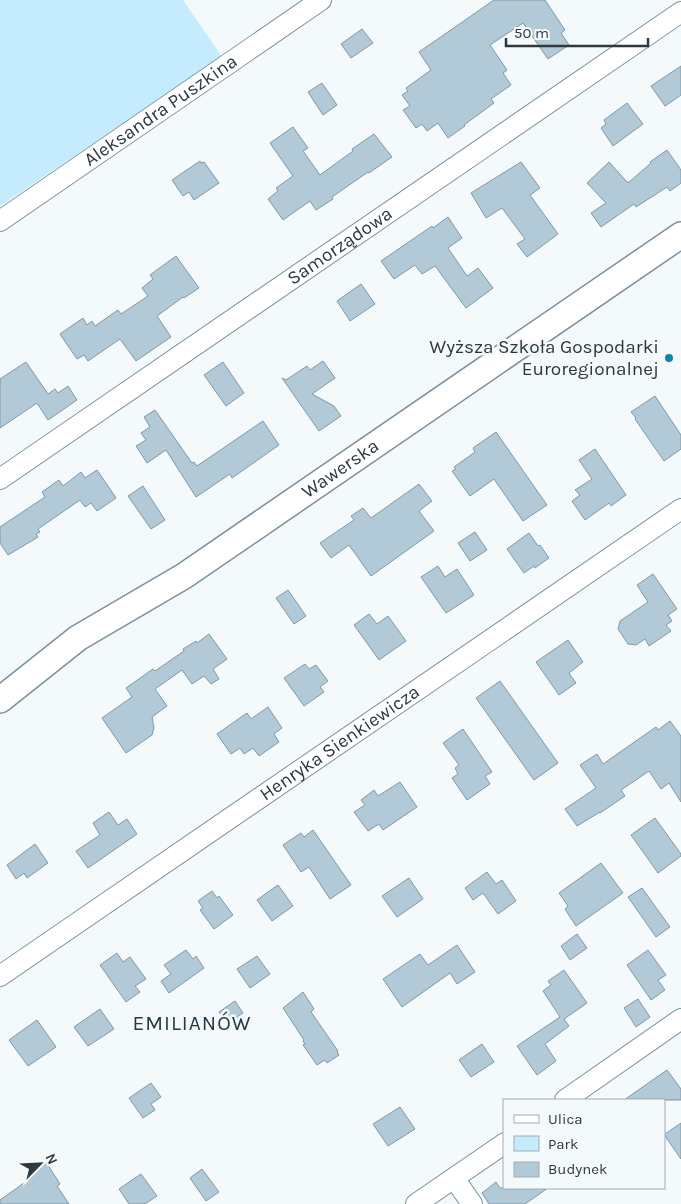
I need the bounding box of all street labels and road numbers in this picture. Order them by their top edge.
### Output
street label: Aleksandra Puszkina [80,50,241,171]
street label: Samorządowa [283,202,396,290]
street label: Wawerska [298,435,383,503]
street label: Henryka Sienkiewicza [256,681,424,805]

